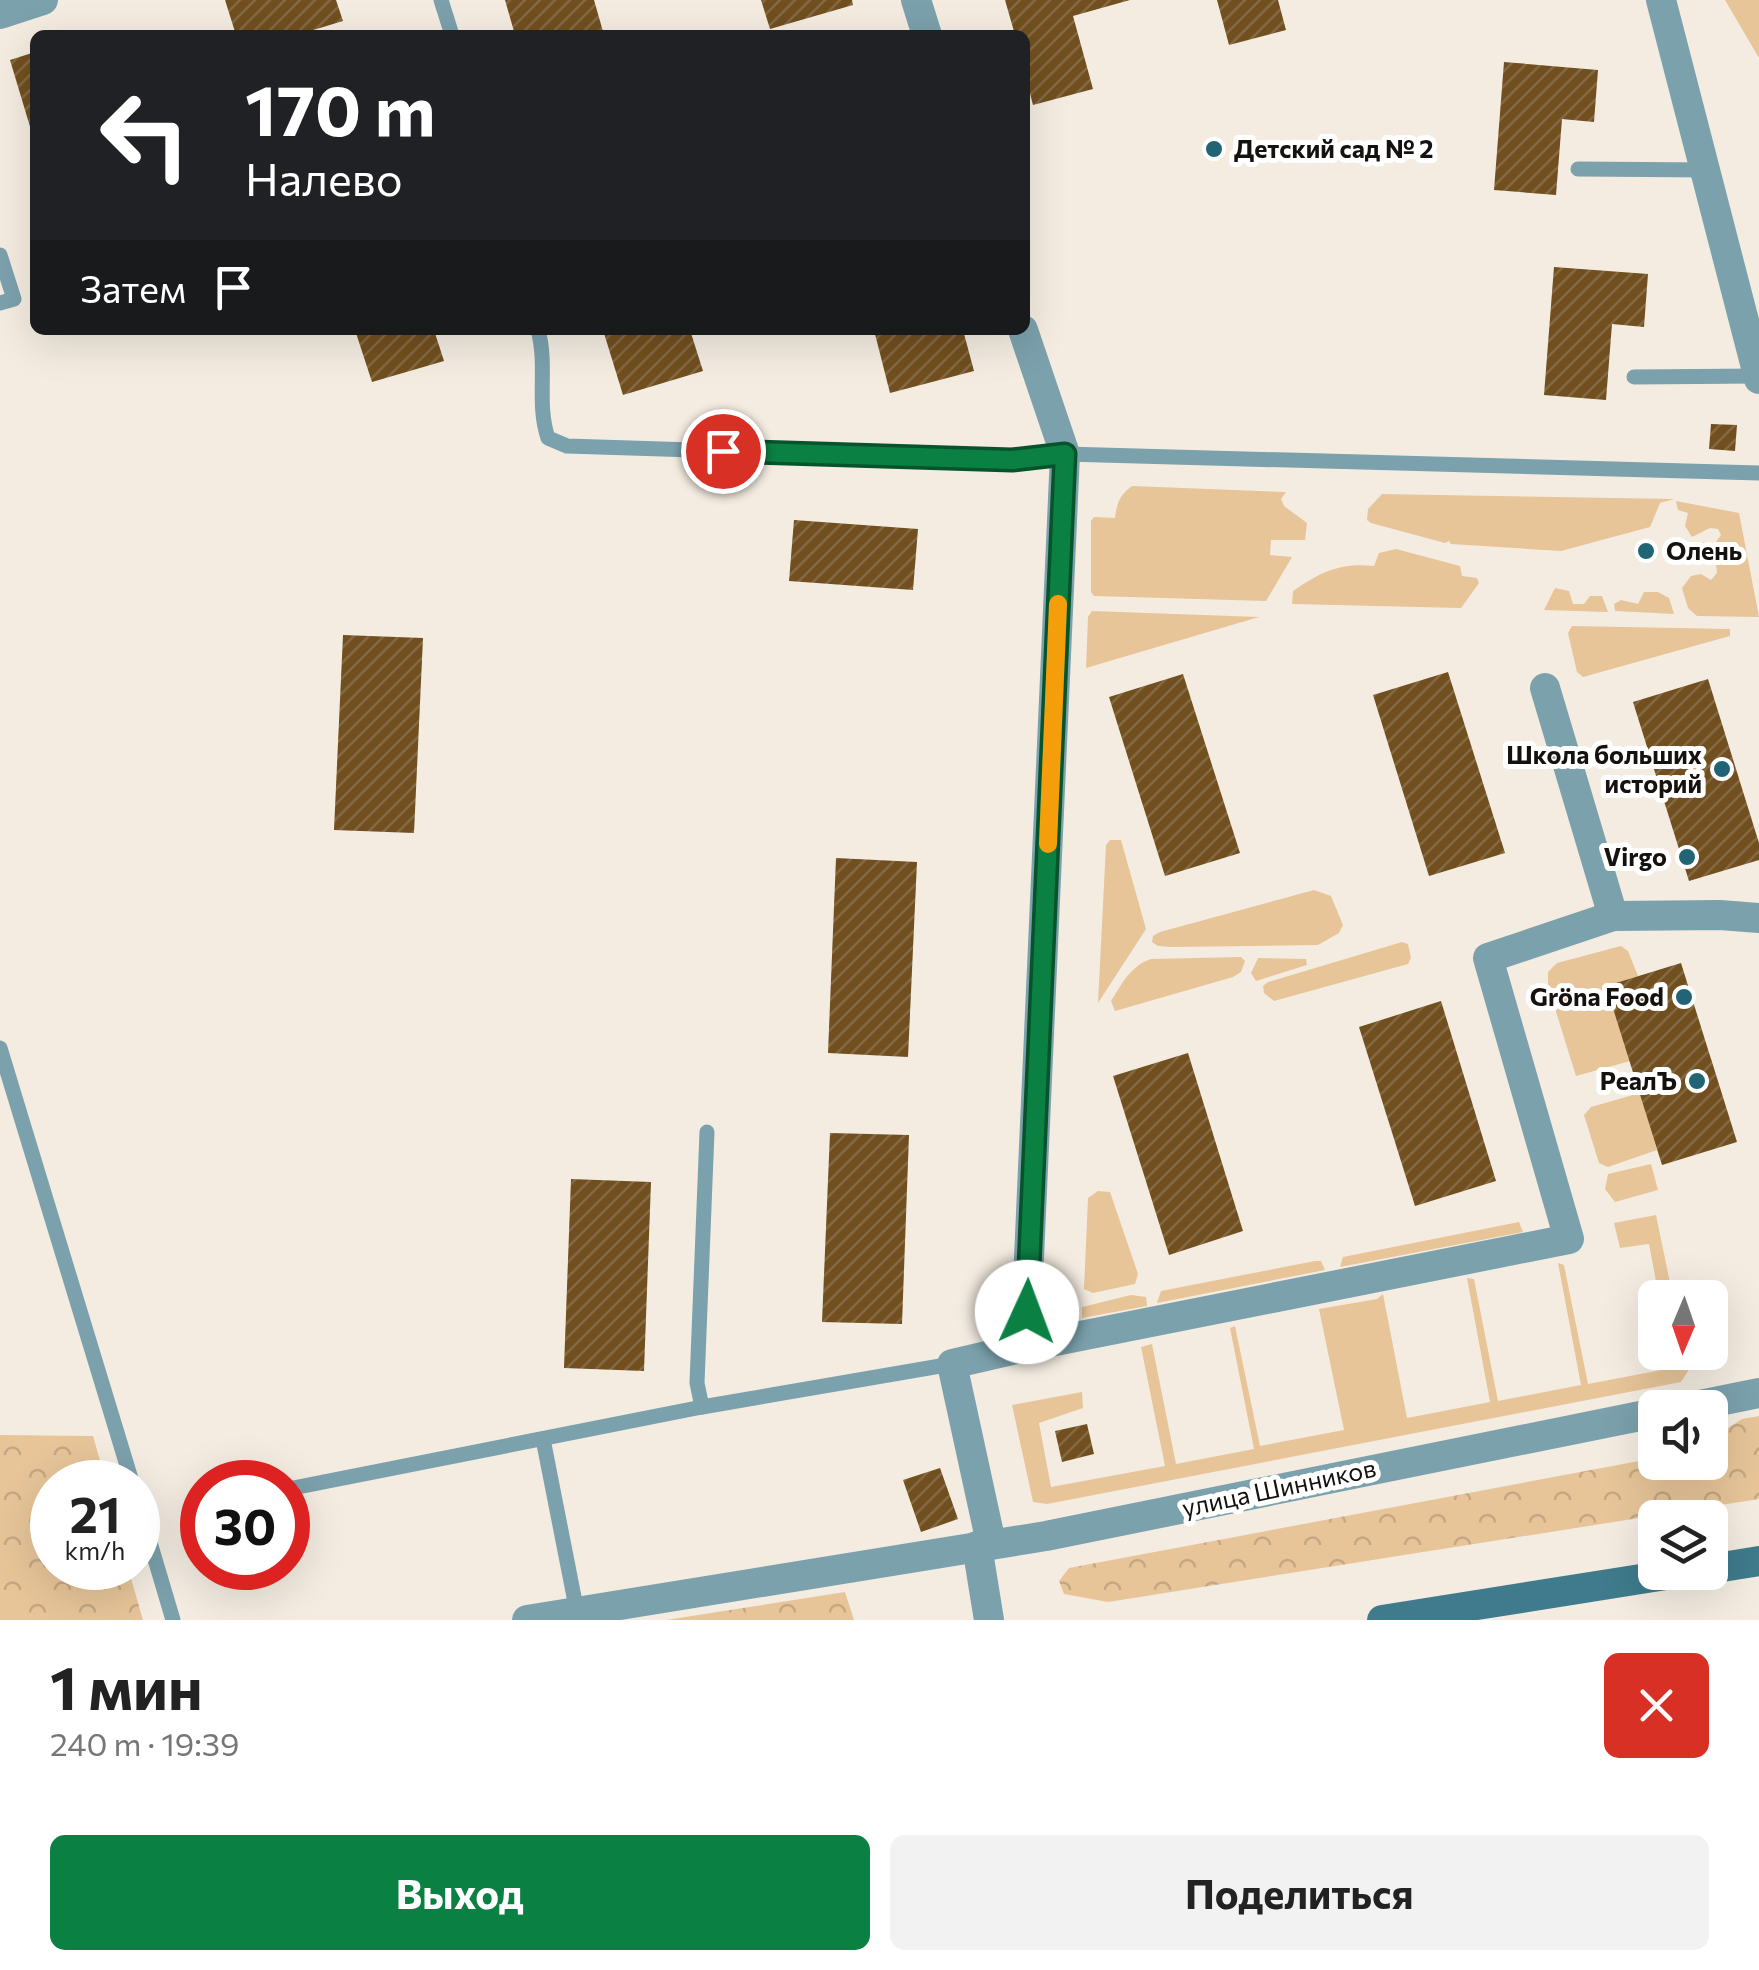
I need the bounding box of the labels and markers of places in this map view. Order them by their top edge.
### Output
place label: Детский сад № 2 [1234,133,1433,163]
marker: Детский сад № 2 [1203,138,1225,160]
pin [681,409,766,494]
place label: Олень [1666,535,1742,565]
marker: Олень [1635,540,1657,562]
place label: Школа больших историй [1506,739,1702,798]
marker: Школа больших историй [1711,758,1733,780]
place label: Virgo [1604,841,1667,871]
marker: Virgo [1676,846,1698,868]
place label: Gröna Food [1530,981,1664,1011]
marker: Gröna Food [1673,986,1695,1008]
place label: РеалЪ [1600,1065,1677,1095]
marker: РеалЪ [1686,1070,1708,1092]

